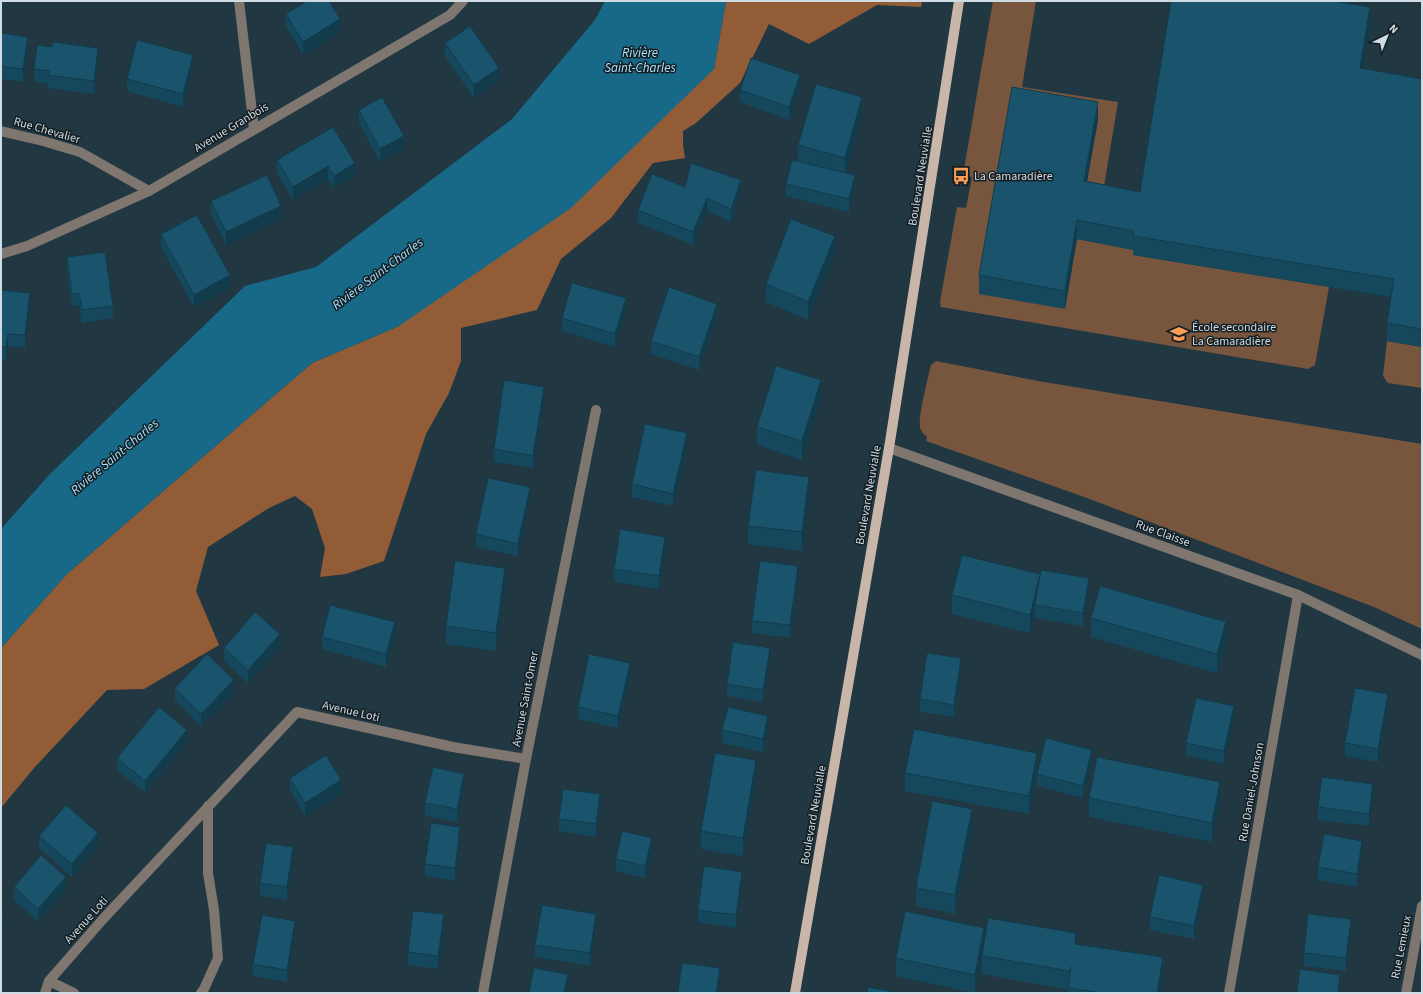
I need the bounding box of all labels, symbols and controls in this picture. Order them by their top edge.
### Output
north arrow [1367,16,1407,56]
text: N [1386,21,1401,37]
water label: Rivière Saint-Charles [604,44,676,77]
street label: Avenue Granbois [191,98,272,156]
street label: Rue Chevalier [12,113,83,148]
street label: Boulevard Neuvialle [904,125,937,227]
bus stop icon: La Camaradière [951,166,971,186]
place label: La Camaradière [974,168,1053,185]
water label: Rivière Saint-Charles [328,234,427,314]
place label: École secondaire La Camaradière [1192,319,1276,350]
school or university icon: École secondaire La Camaradière [1169,324,1189,344]
water label: Rivière Saint-Charles [67,415,163,499]
street label: Boulevard Neuvialle [851,444,886,546]
street label: Rue Claisse [1133,516,1192,551]
street label: Avenue Saint-Omer [508,649,543,748]
street label: Avenue Loti [321,697,381,726]
street label: Rue Daniel-Johnson [1234,741,1269,843]
street label: Boulevard Neuvialle [796,764,831,866]
street label: Avenue Loti [61,893,112,948]
street label: Rue Lemieux [1387,913,1416,980]

